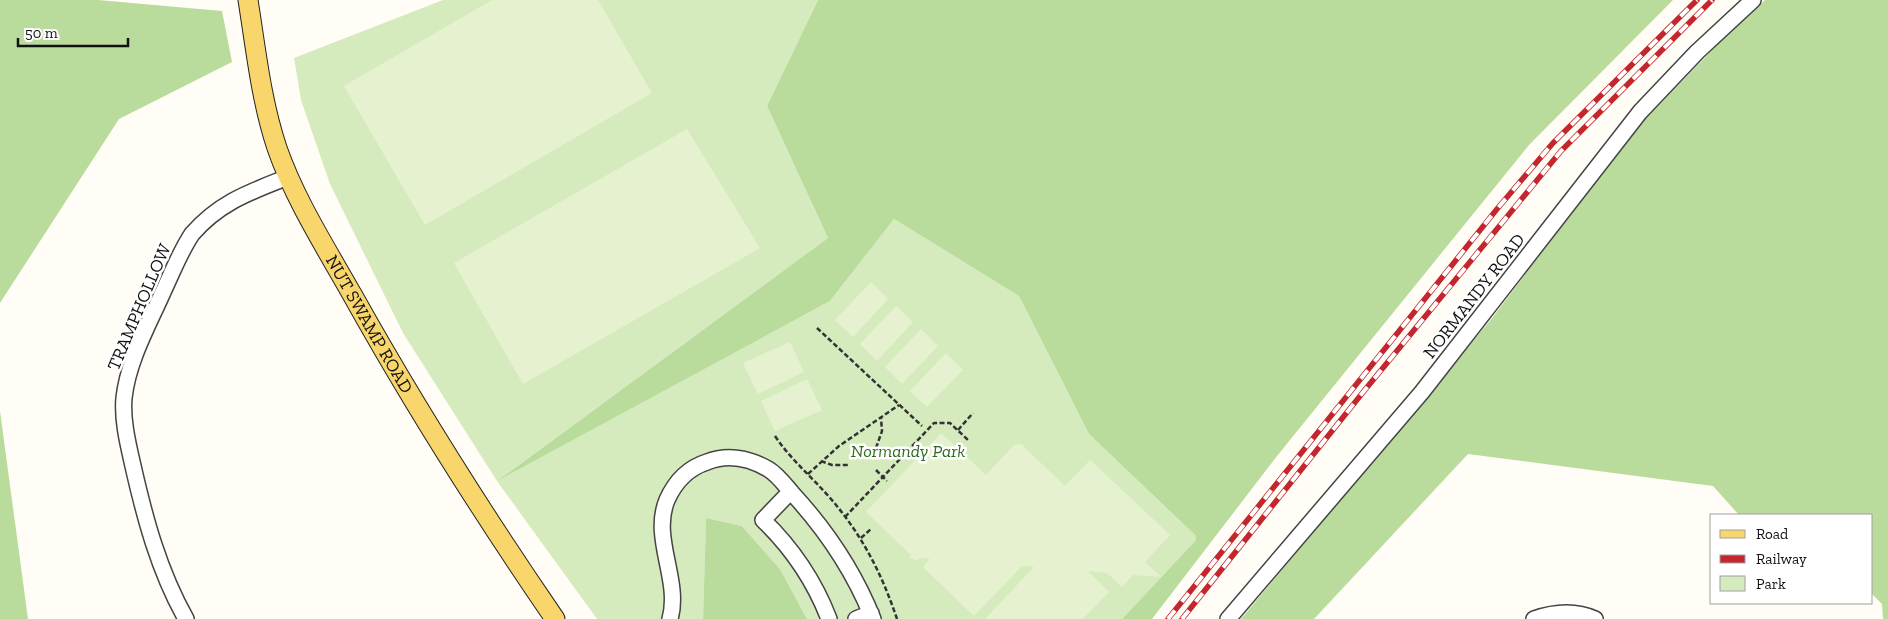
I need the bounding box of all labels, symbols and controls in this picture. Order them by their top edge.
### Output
scale bar [18,15,128,47]
text: 50 m [25,24,58,42]
street label: NORMANDY ROAD [1418,229,1530,363]
street label: TRAMPHOLLOW [102,240,176,374]
street label: NUT SWAMP ROAD [321,251,418,397]
park label: Normandy Park [851,440,965,462]
legend [1710,514,1873,604]
text: Road [1756,525,1789,543]
text: Railway [1756,550,1807,568]
text: Park [1756,575,1786,593]

